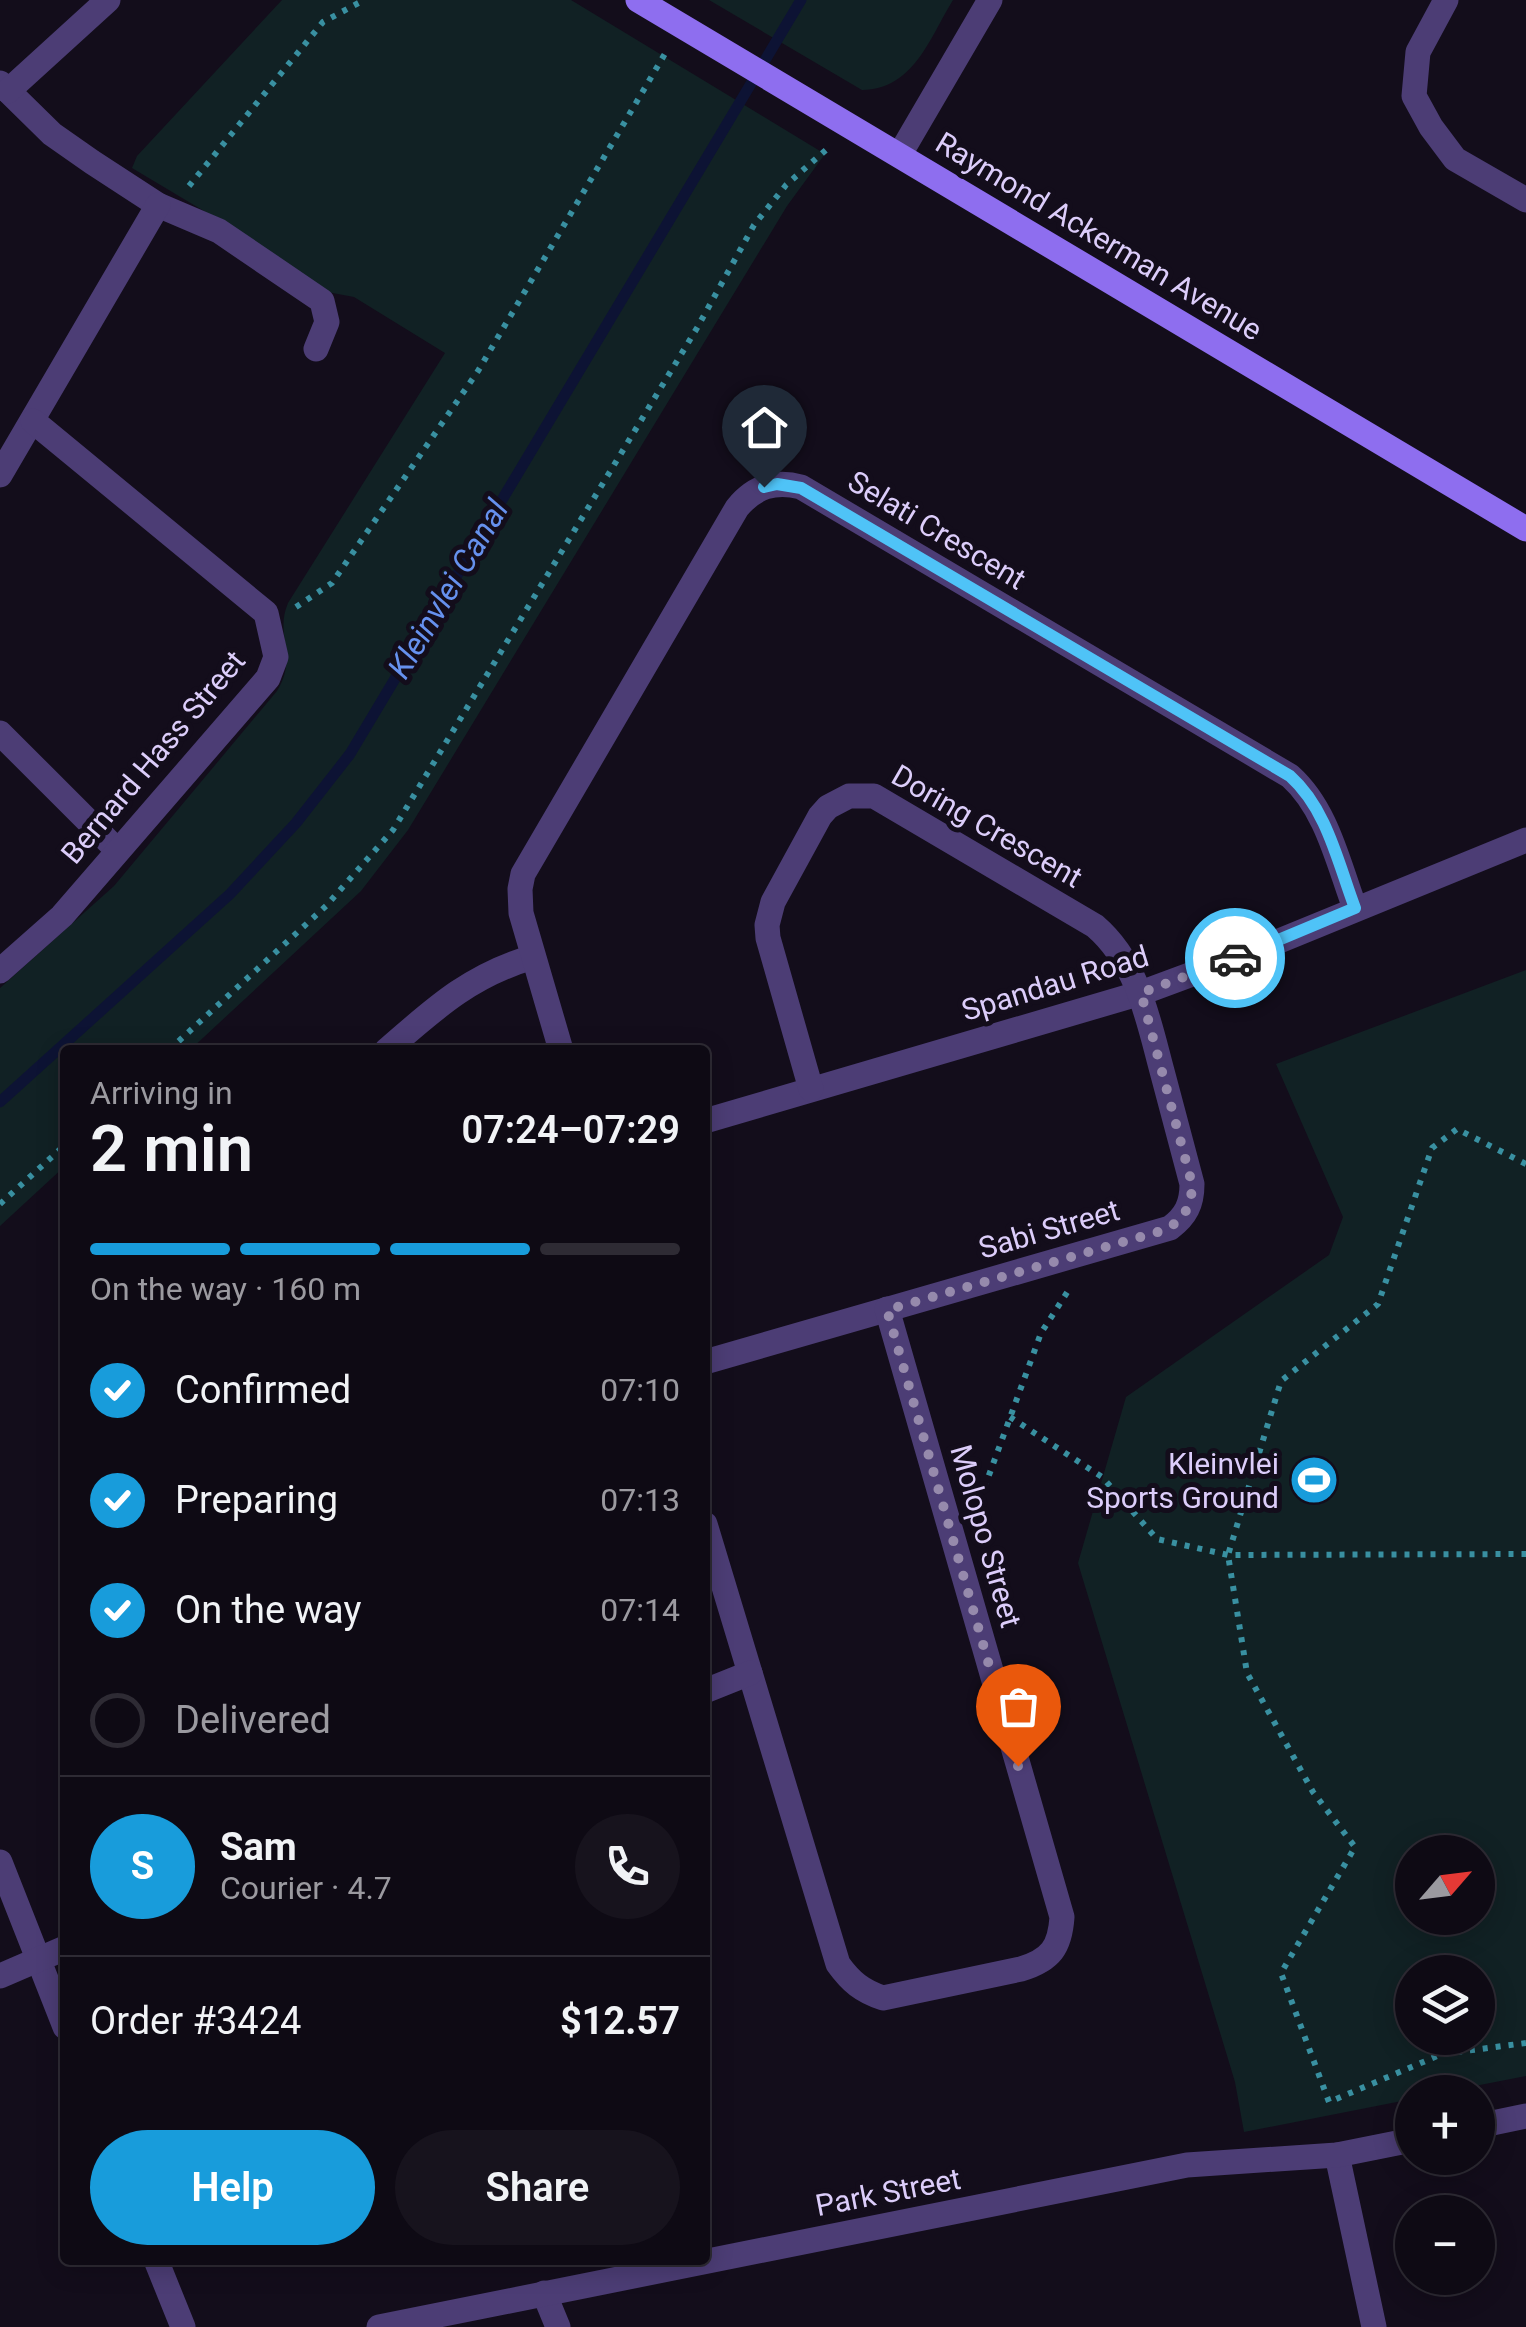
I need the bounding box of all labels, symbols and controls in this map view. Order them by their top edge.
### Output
street label: Raymond Ackerman Avenue [930,125,1268,347]
pin [722,385,807,488]
icon: home [737,400,792,455]
street label: Selati Crescent [842,463,1032,597]
water label: Kleinvlei Canal [380,493,516,685]
street label: Bernard Hass Street [54,643,252,871]
street label: Doring Crescent [886,757,1088,895]
courier [1185,908,1285,1008]
icon: car [1208,931,1263,986]
street label: Spandau Road [957,938,1153,1028]
text: Arriving in [90,1074,233,1112]
text: 07:24–07:29 [461,1108,680,1152]
text: 2 min [90,1111,253,1187]
street label: Sabi Street [975,1192,1123,1266]
text: On the way · 160 m [90,1270,361,1308]
icon: check [90,1363,145,1418]
text: Confirmed [175,1368,351,1412]
text: 07:10 [600,1371,680,1409]
street label: Molopo Street [943,1441,1029,1631]
place label: Kleinvlei Sports Ground [1086,1446,1279,1515]
sports icon: Kleinvlei Sports Ground [1288,1454,1340,1506]
icon: check [90,1473,145,1528]
text: Preparing [175,1478,338,1522]
text: 07:13 [600,1481,680,1519]
icon: check [90,1583,145,1638]
text: On the way [175,1588,361,1632]
text: 07:14 [600,1591,680,1629]
pin [976,1664,1061,1767]
icon: bag [991,1679,1046,1734]
text: Delivered [175,1698,331,1742]
button: phone [575,1814,680,1919]
text: Sam [220,1825,297,1869]
north arrow [1395,1835,1495,1935]
map controls [1395,1835,1495,2295]
text: S [131,1844,154,1888]
text: Courier · 4.7 [220,1869,392,1907]
button: layers [1395,1955,1495,2055]
text: Order #3424 [90,1999,301,2043]
text: $12.57 [560,1999,680,2043]
button: + [1395,2075,1495,2175]
button: Help [90,2130,375,2245]
button: Share [395,2130,680,2245]
street label: Park Street [812,2161,964,2223]
button: − [1395,2195,1495,2295]

